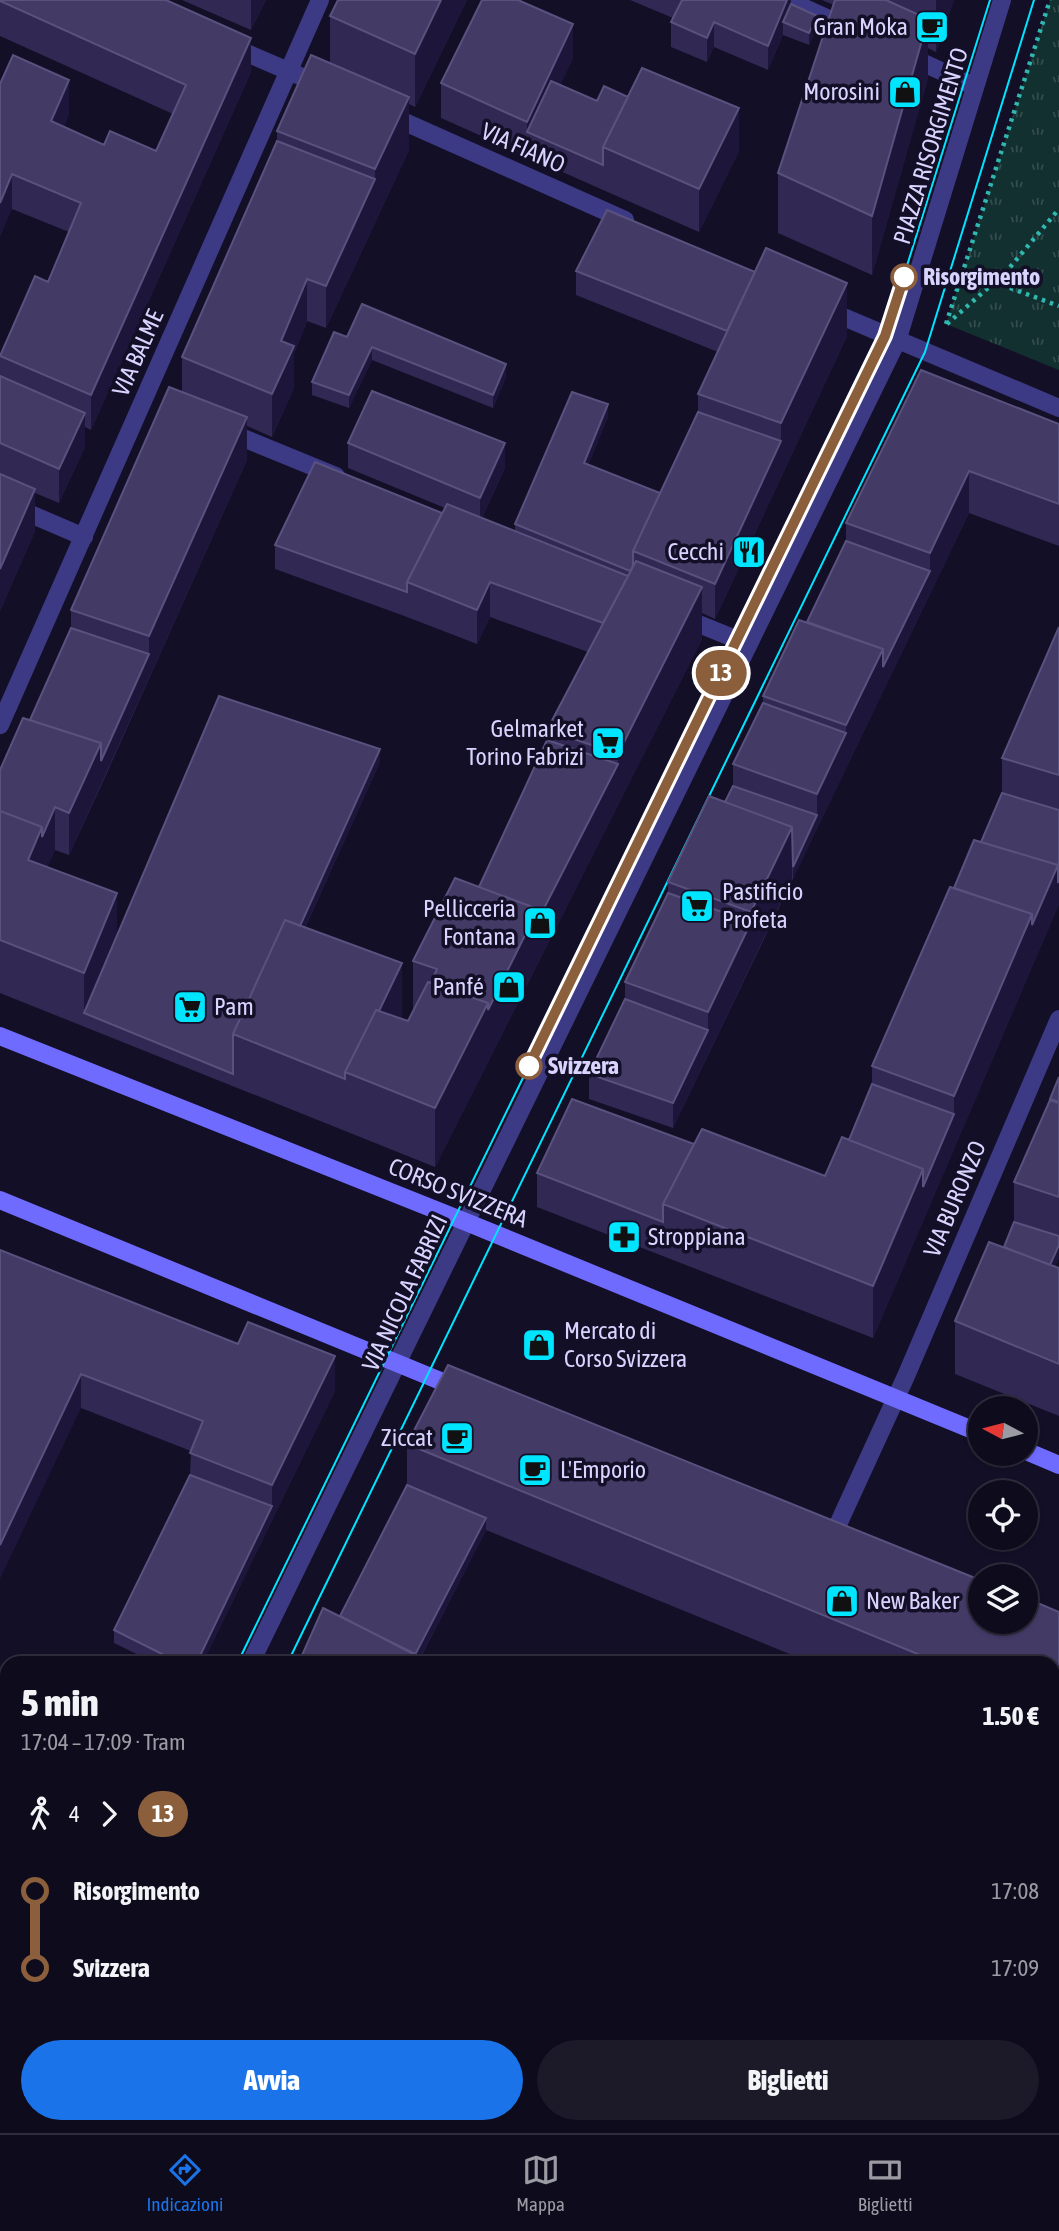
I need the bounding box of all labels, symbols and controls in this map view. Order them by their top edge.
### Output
cafe icon: Gran Moka [913,8,951,46]
place label: Gran Moka [814,13,908,40]
street label: PIAZZA RISORGIMENTO [888,45,973,247]
shop icon: Morosini [886,73,924,111]
place label: Morosini [803,78,880,105]
street label: VIA FIANO [477,117,569,178]
place label: Risorgimento [923,263,1040,290]
marker: Risorgimento [891,264,917,290]
street label: VIA BALME [107,305,169,400]
restaurant icon: Cecchi [730,533,768,571]
place label: Cecchi [668,538,724,565]
line badge: 13 [690,650,752,696]
text: 13 [710,659,732,686]
place label: Gelmarket Torino Fabrizi [466,715,584,770]
supermarket icon: Gelmarket Torino Fabrizi [589,724,627,762]
place label: Pastificio Profeta [722,878,803,933]
supermarket icon: Pastificio Profeta [678,887,716,925]
place label: Pellicceria Fontana [423,895,516,950]
shop icon: Pellicceria Fontana [521,904,559,942]
shop icon: Panfé [490,968,528,1006]
place label: Panfé [432,973,484,1000]
supermarket icon: Pam [171,988,209,1026]
place label: Pam [214,993,254,1020]
place label: Svizzera [548,1052,619,1079]
marker: Svizzera [516,1053,542,1079]
street label: VIA BURONZO [918,1137,991,1261]
street label: CORSO SVIZZERA [385,1152,532,1233]
street label: VIA NICOLA FABRIZI [357,1210,453,1375]
pharmacy icon: Stroppiana [605,1218,643,1256]
place label: Stroppiana [648,1223,746,1250]
place label: Mercato di Corso Svizzera [564,1317,687,1372]
shop icon: Mercato di Corso Svizzera [520,1326,558,1364]
north arrow [968,1396,1038,1466]
map controls [968,1396,1038,1634]
cafe icon: Ziccat [438,1419,476,1457]
place label: Ziccat [381,1424,433,1451]
cafe icon: L'Emporio [516,1451,554,1489]
place label: L'Emporio [560,1456,646,1483]
button: locate [968,1480,1038,1550]
button: layers [968,1564,1038,1634]
shop icon: New Baker [823,1582,861,1620]
place label: New Baker [866,1587,960,1614]
text: 5 min [21,1681,99,1724]
text: 1.50 € [982,1701,1039,1731]
text: 17:04 – 17:09 · Tram [21,1729,186,1755]
icon: walk [21,1795,59,1833]
icon: forward [90,1795,128,1833]
text: 13 [152,1800,174,1827]
text: 4 [69,1801,80,1827]
text: Risorgimento [73,1876,200,1906]
text: 17:08 [991,1878,1039,1904]
text: Svizzera [73,1953,150,1983]
text: 17:09 [991,1955,1039,1981]
button: Avvia [21,2040,523,2120]
button: Biglietti [537,2040,1039,2120]
tab: Indicazioni [146,2151,223,2215]
tab: Mappa [516,2151,565,2215]
tab: Biglietti [858,2151,913,2215]

